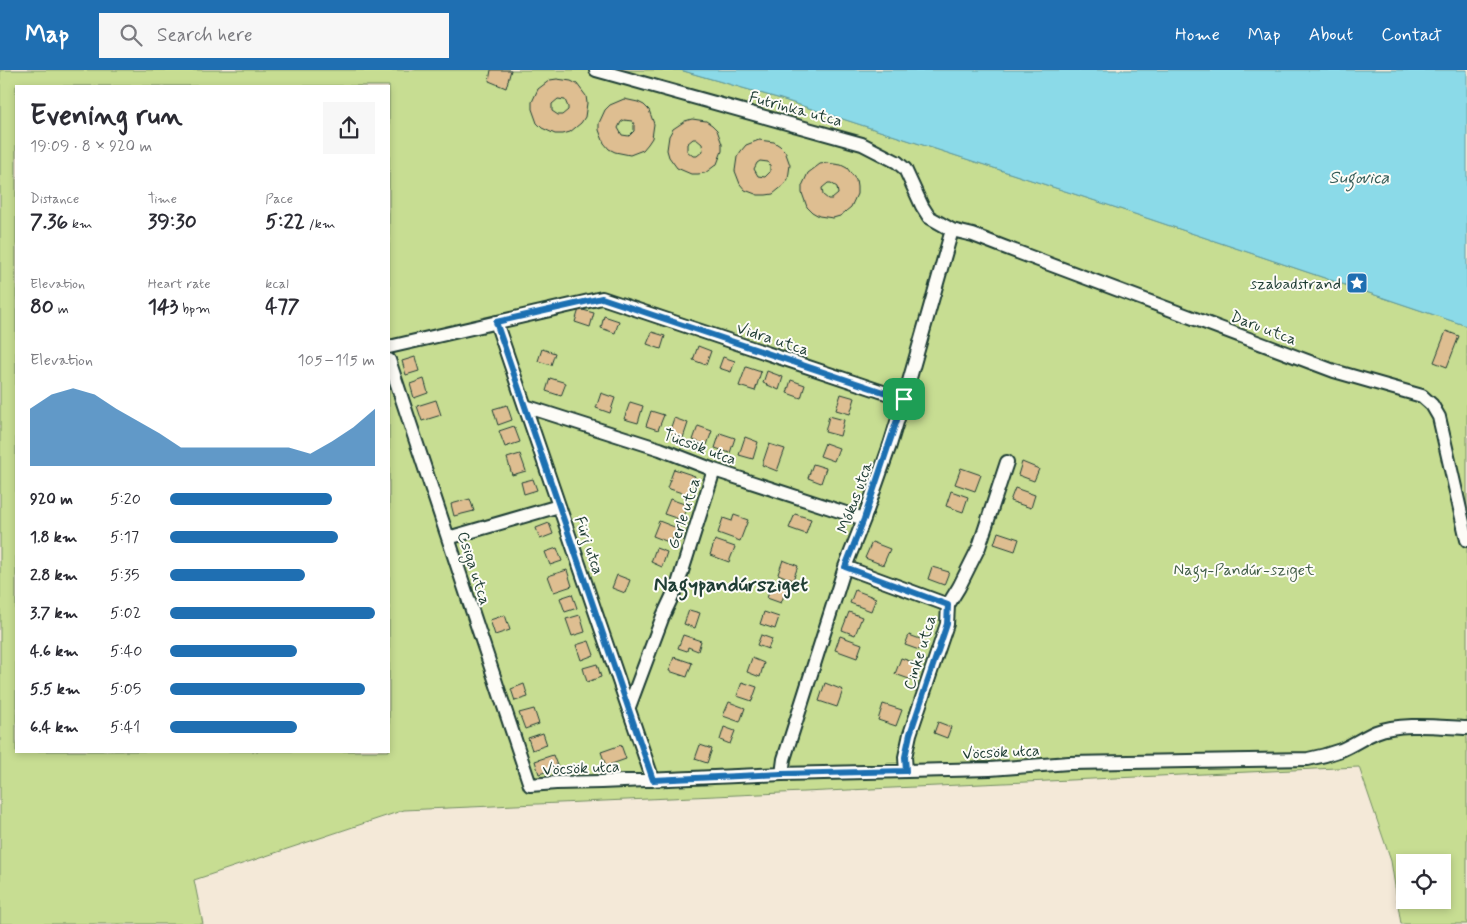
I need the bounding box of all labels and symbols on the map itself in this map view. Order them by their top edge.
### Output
street label: Futrinka utca [747,87,845,132]
water label: Sugovica [1329,166,1389,192]
place icon: szabadstrand [1345,271,1369,295]
place label: szabadstrand [1250,274,1341,295]
street label: Daru utca [1227,306,1300,351]
street label: Vidra utca [734,318,811,361]
pin [883,378,925,420]
street label: Tücsök utca [660,424,739,470]
street label: Mókus utca [833,458,878,537]
street label: Gerle utca [663,475,706,552]
street label: Fürj utca [569,514,608,578]
street label: Csiga utca [451,529,495,608]
park label: Nagy-Pandúr-sziget [1174,560,1315,582]
district label: Nagypandúrsziget [654,571,808,601]
street label: Cinke utca [899,612,942,692]
street label: Vöcsök utca [962,740,1040,765]
street label: Vöcsök utca [542,756,620,781]

